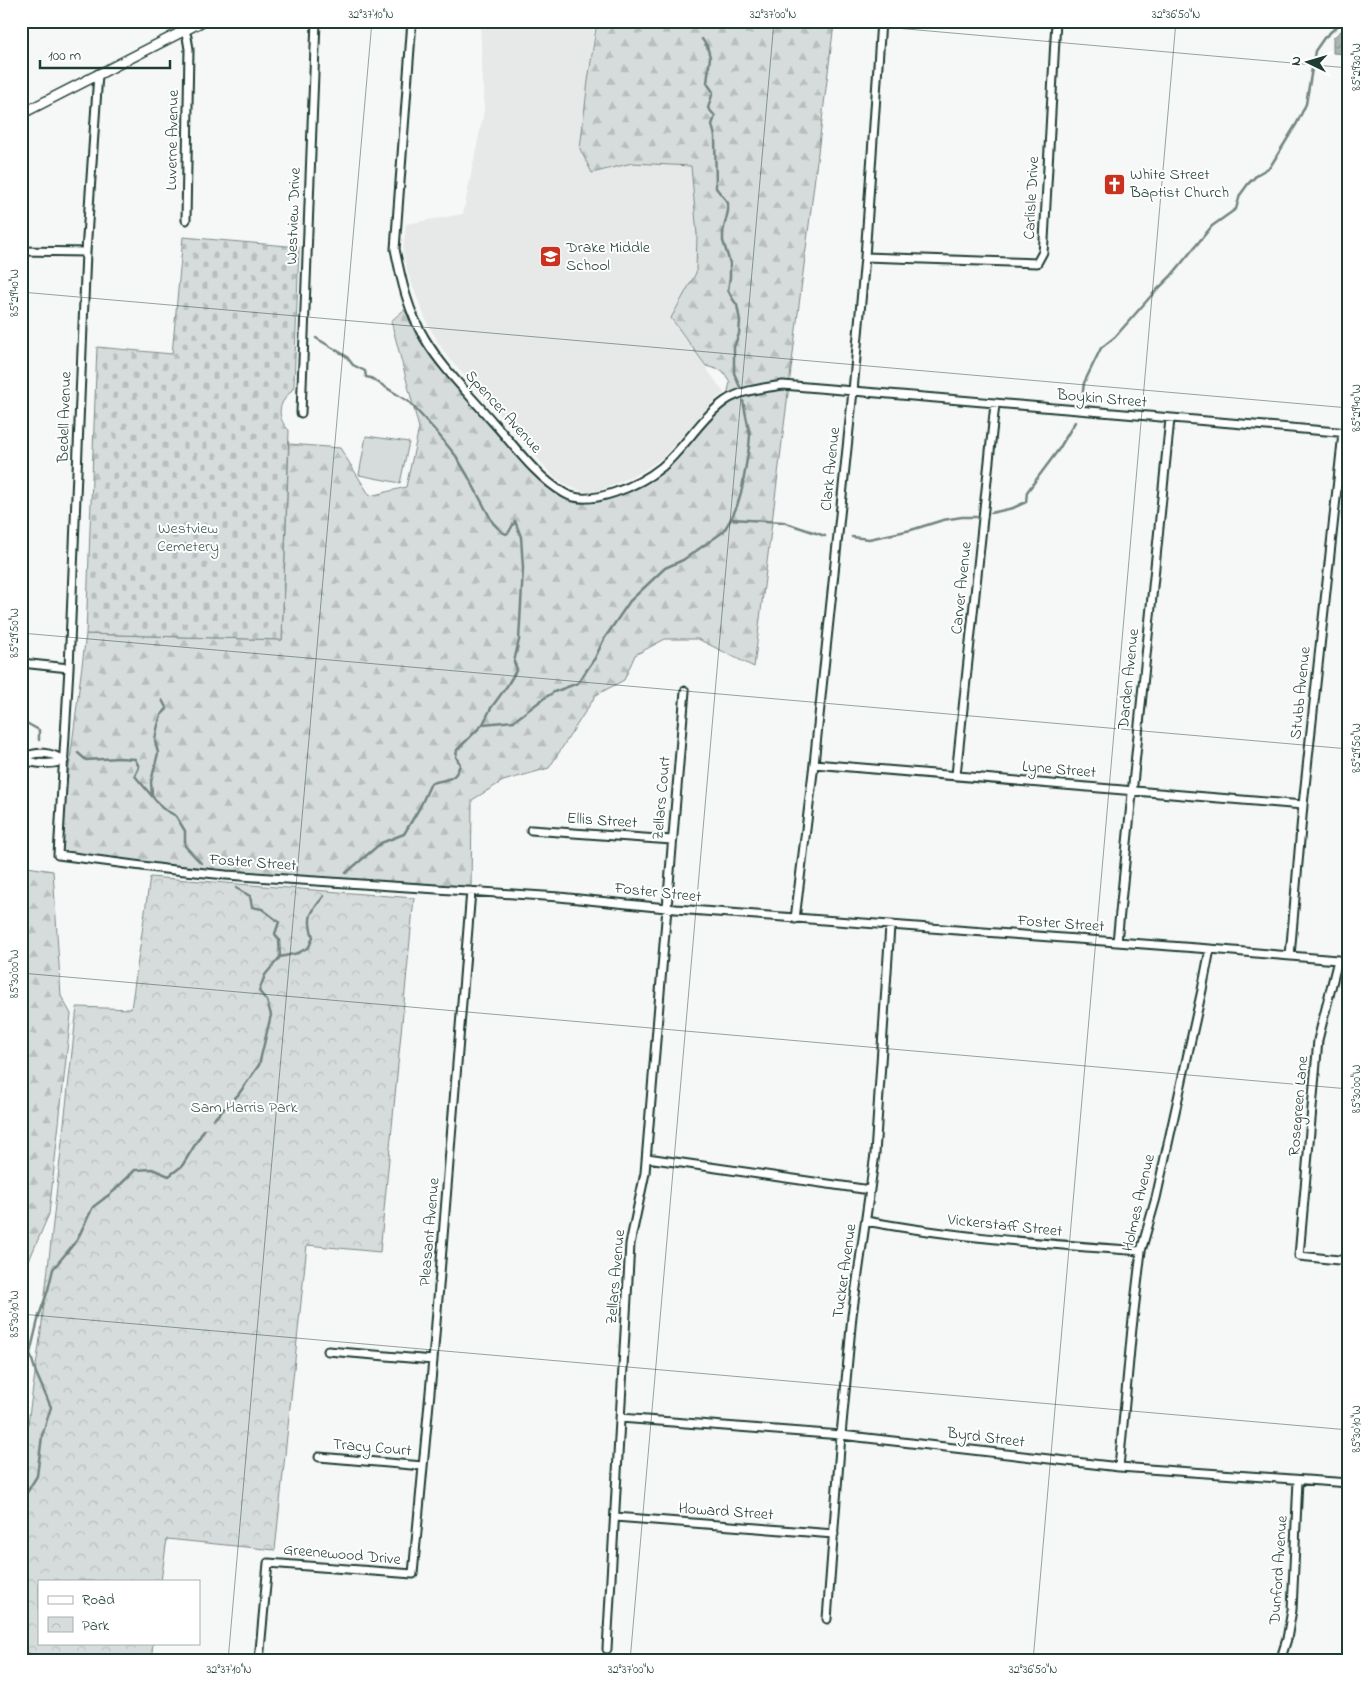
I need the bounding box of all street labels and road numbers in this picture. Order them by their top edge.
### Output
street label: Luverne Avenue [160,89,186,191]
street label: Carlisle Drive [1018,155,1046,240]
street label: Westview Drive [280,166,308,265]
street label: Spencer Avenue [459,365,548,460]
street label: Bedell Avenue [51,370,79,464]
street label: Boykin Street [1055,383,1149,415]
street label: Clark Avenue [815,425,847,512]
street label: Carver Avenue [945,540,979,636]
street label: Darden Avenue [1112,627,1146,732]
street label: Stubb Avenue [1284,645,1318,741]
street label: Zellars Court [646,755,678,841]
street label: Lyne Street [1021,755,1098,785]
street label: Ellis Street [566,807,639,835]
street label: Foster Street [208,848,298,878]
street label: Foster Street [612,876,703,910]
street label: Foster Street [1016,909,1106,939]
street label: Rosegreen Lane [1283,1054,1315,1157]
street label: Holmes Avenue [1116,1151,1162,1254]
street label: Pleasant Avenue [413,1176,447,1287]
street label: Vickerstaff Street [945,1208,1064,1244]
street label: Tucker Avenue [826,1221,864,1320]
street label: Zellars Avenue [600,1228,632,1325]
street label: Byrd Street [945,1421,1027,1455]
street label: Tracy Court [331,1433,413,1463]
street label: Howard Street [678,1497,775,1527]
street label: Dunford Avenue [1263,1514,1295,1626]
street label: Greenewood Drive [282,1538,403,1572]

